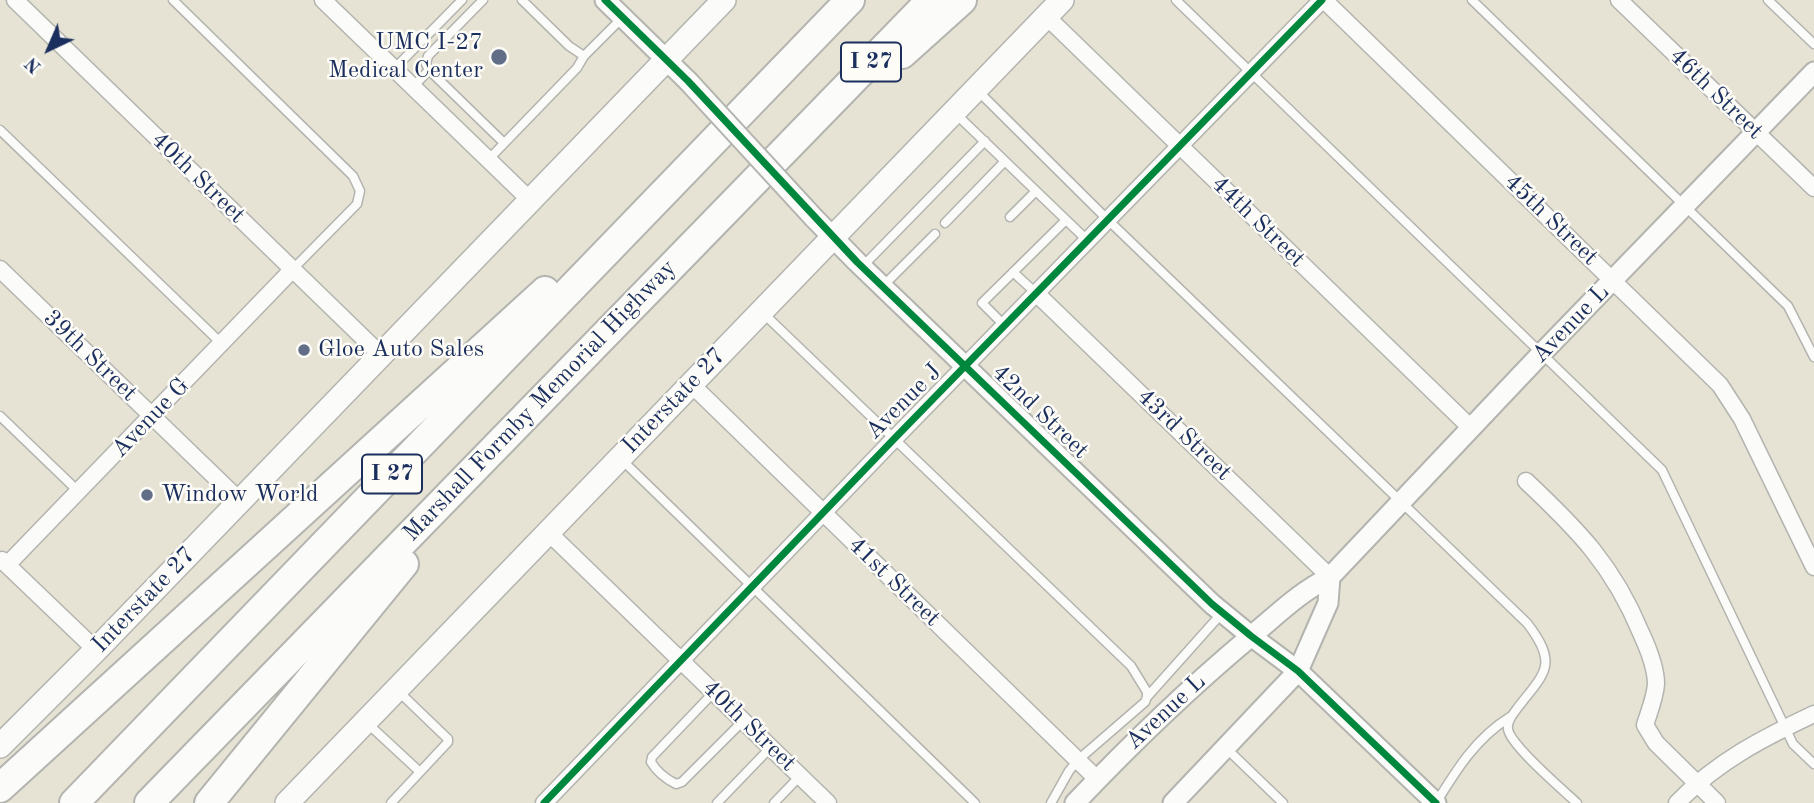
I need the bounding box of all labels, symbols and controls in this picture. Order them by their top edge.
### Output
north arrow [14,14,84,84]
place label: UMC I-27 Medical Center [328,29,483,85]
street label: 46th Street [1663,42,1769,146]
road number: I 27 [841,43,901,82]
marker: UMC I-27 Medical Center [489,47,509,67]
text: N [22,53,46,76]
street label: 40th Street [145,126,251,230]
street label: 45th Street [1498,168,1604,272]
street label: 44th Street [1205,170,1311,274]
street label: Marshall Formby Memorial Highway [397,254,683,548]
street label: Avenue L [1526,278,1616,370]
street label: 39th Street [37,304,143,408]
place label: Gloe Auto Sales [318,336,484,364]
marker: Gloe Auto Sales [296,342,312,358]
street label: Interstate 27 [616,342,732,460]
street label: Avenue J [860,358,948,446]
street label: 42nd Street [986,359,1094,465]
street label: Avenue G [106,372,196,464]
street label: 43rd Street [1131,383,1237,487]
road number: I 27 [362,454,422,494]
place label: Window World [161,481,318,509]
marker: Window World [139,487,155,503]
street label: 41st Street [842,531,946,633]
street label: Interstate 27 [86,541,202,659]
street label: Avenue L [1120,668,1212,756]
street label: 40th Street [696,674,802,778]

